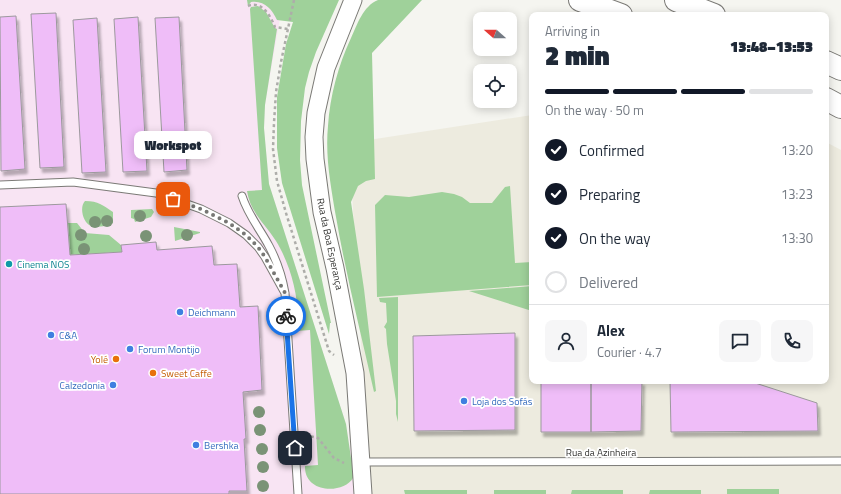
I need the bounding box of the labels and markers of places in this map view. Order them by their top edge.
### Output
callout: Workspot [134,131,212,159]
pin [156,182,190,216]
place label: Cinema NOS [17,257,69,272]
marker: Cinema NOS [4,259,14,269]
place label: Deichmann [188,305,236,320]
marker: Deichmann [175,307,185,317]
place label: C&A [59,328,77,343]
marker: C&A [46,330,56,340]
place label: Forum Montijo [138,342,200,357]
marker: Forum Montijo [125,344,135,354]
place label: Yolé [91,352,108,367]
marker: Yolé [111,354,121,364]
place label: Sweet Caffe [161,366,212,381]
marker: Sweet Caffe [148,368,158,378]
place label: Calzedonia [60,378,105,393]
marker: Calzedonia [108,380,118,390]
place label: Loja dos Sofás [472,394,533,409]
marker: Loja dos Sofás [459,396,469,406]
pin [278,431,312,465]
place label: Bershka [204,438,238,453]
marker: Bershka [191,440,201,450]

